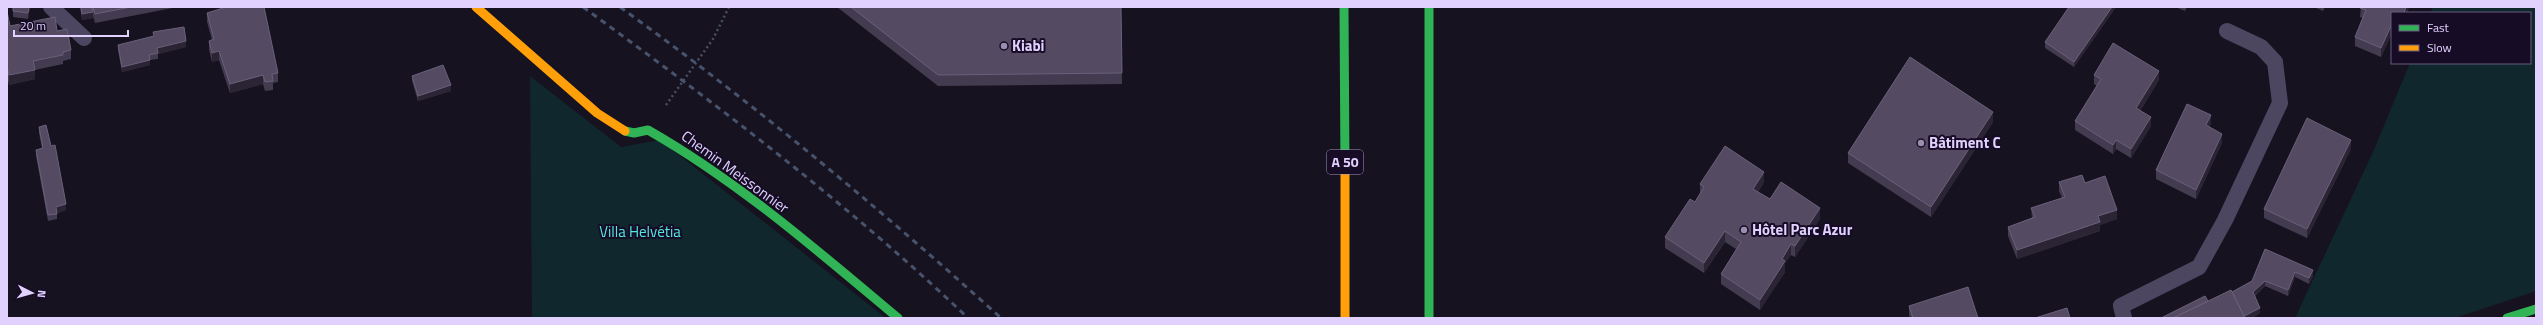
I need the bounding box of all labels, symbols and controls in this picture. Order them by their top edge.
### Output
scale bar [14,12,128,38]
legend [2391,12,2531,64]
text: 20 m [20,16,46,35]
text: Fast [2427,18,2450,37]
place label: Kiabi [1012,34,1044,57]
text: Slow [2427,38,2452,57]
marker: Kiabi [999,41,1009,51]
street label: Chemin Meissonnier [677,125,794,219]
place label: Bâtiment C [1929,131,2001,154]
marker: Bâtiment C [1916,138,1926,148]
road number: A 50 [1327,150,1363,174]
place label: Hôtel Parc Azur [1752,218,1853,241]
park label: Villa Helvétia [599,220,681,243]
marker: Hôtel Parc Azur [1739,225,1749,235]
north arrow [12,273,52,313]
text: N [34,289,50,299]

